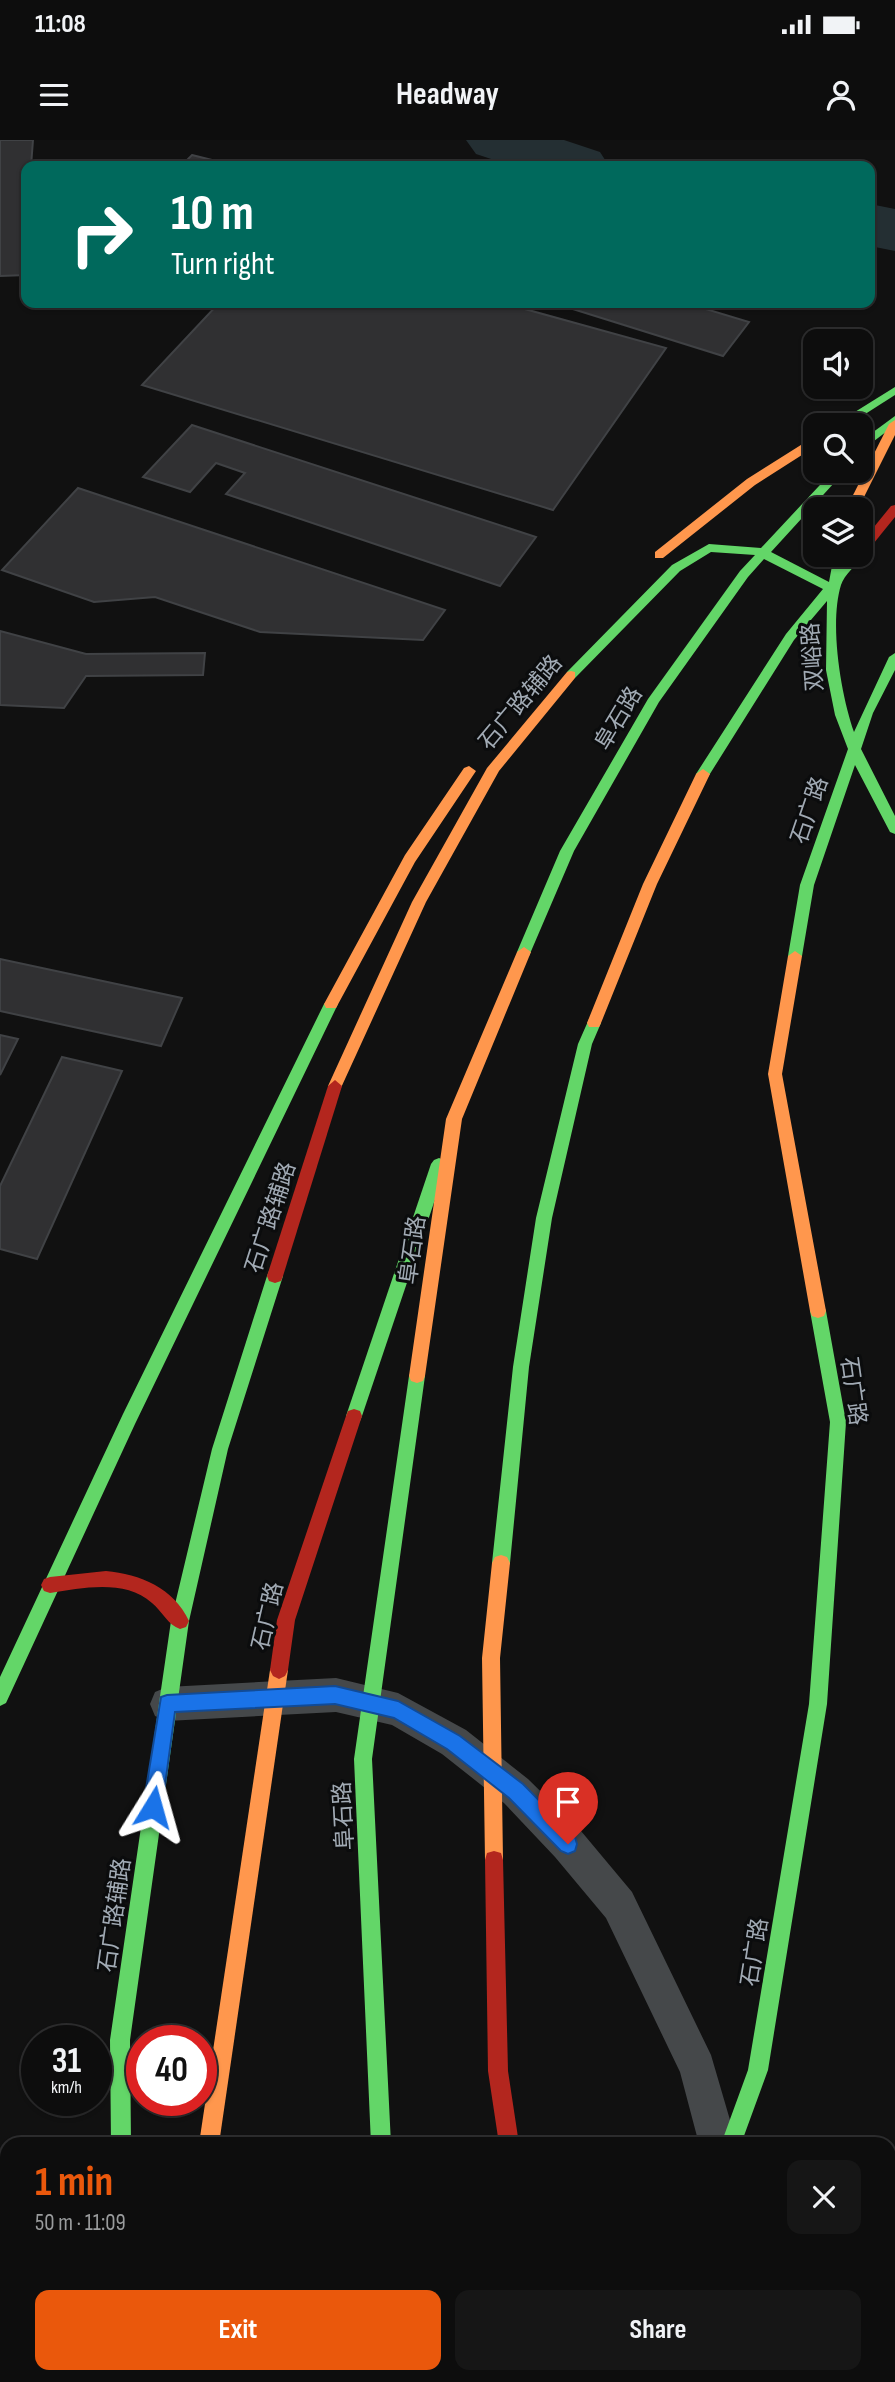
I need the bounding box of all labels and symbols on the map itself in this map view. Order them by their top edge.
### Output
street label: 双峪路 [797,622,829,692]
street label: 石广路辅路 [473,650,568,756]
street label: 阜石路 [589,682,649,755]
street label: 石广路 [785,773,834,848]
street label: 石广路辅路 [240,1158,302,1276]
street label: 阜石路 [394,1214,432,1286]
street label: 石广路 [834,1355,872,1427]
street label: 石广路 [247,1579,289,1653]
position arrow [116,1770,190,1844]
pin [538,1772,598,1844]
street label: 阜石路 [328,1781,360,1851]
street label: 石广路辅路 [93,1856,137,1974]
street label: 石广路 [736,1916,774,1988]
speed limit sign: 40 [126,2025,217,2116]

